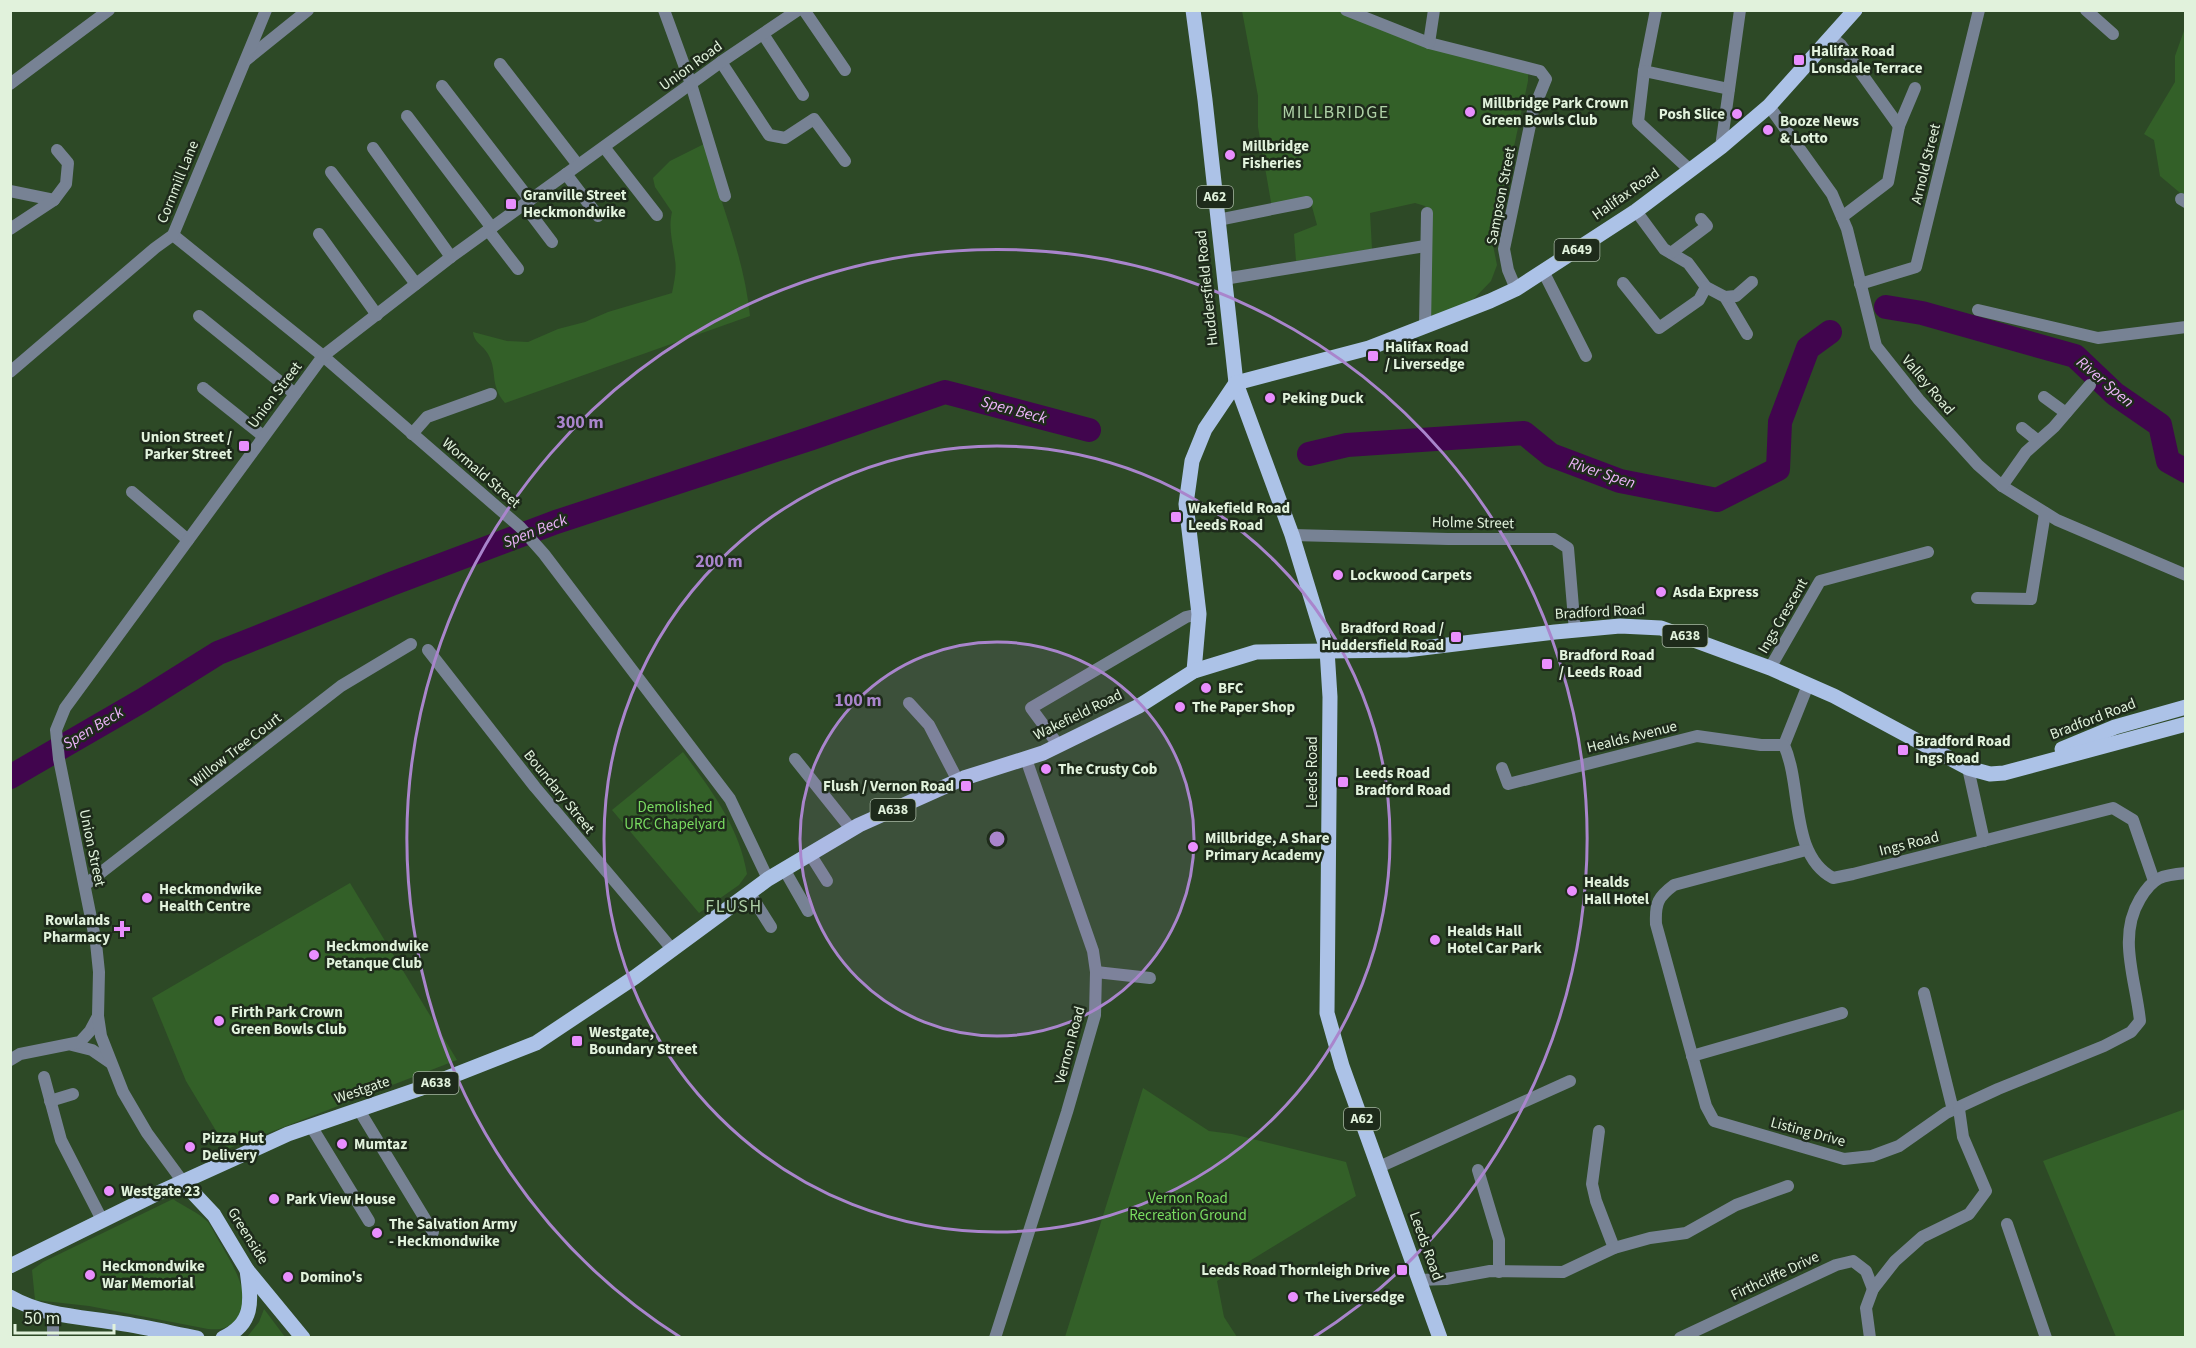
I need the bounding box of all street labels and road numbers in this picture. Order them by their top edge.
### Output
street label: Union Road [655,36,727,96]
street label: Arnold Street [1906,121,1946,207]
street label: Cornmill Lane [152,138,204,226]
street label: Sampson Street [1481,145,1521,247]
street label: Halifax Road [1588,163,1664,225]
road number: A62 [1197,186,1233,208]
street label: Huddersfield Road [1190,229,1224,347]
road number: A649 [1554,239,1600,261]
street label: Valley Road [1897,351,1959,419]
street label: Union Street [243,357,307,433]
street label: Wormald Street [437,433,525,513]
street label: Holme Street [1432,512,1514,534]
street label: Ings Crescent [1753,575,1813,657]
street label: Bradford Road [1554,599,1646,625]
road number: A638 [1662,625,1708,647]
street label: Wakefield Road [1030,684,1126,746]
street label: Bradford Road [2047,693,2139,745]
street label: Willow Tree Court [186,708,286,792]
street label: Healds Avenue [1585,716,1679,758]
street label: Leeds Road [1302,736,1323,808]
street label: Boundary Street [519,746,599,838]
road number: A638 [870,799,916,821]
street label: Union Street [74,807,110,889]
street label: Ings Road [1877,826,1941,862]
street label: Vernon Road [1050,1004,1090,1086]
street label: Westgate [332,1071,392,1109]
road number: A638 [414,1072,458,1094]
road number: A62 [1344,1108,1380,1130]
street label: Listing Drive [1768,1112,1848,1152]
street label: Greenside [222,1204,274,1268]
street label: Leeds Road [1404,1209,1448,1283]
street label: Firthcliffe Drive [1727,1246,1823,1306]

